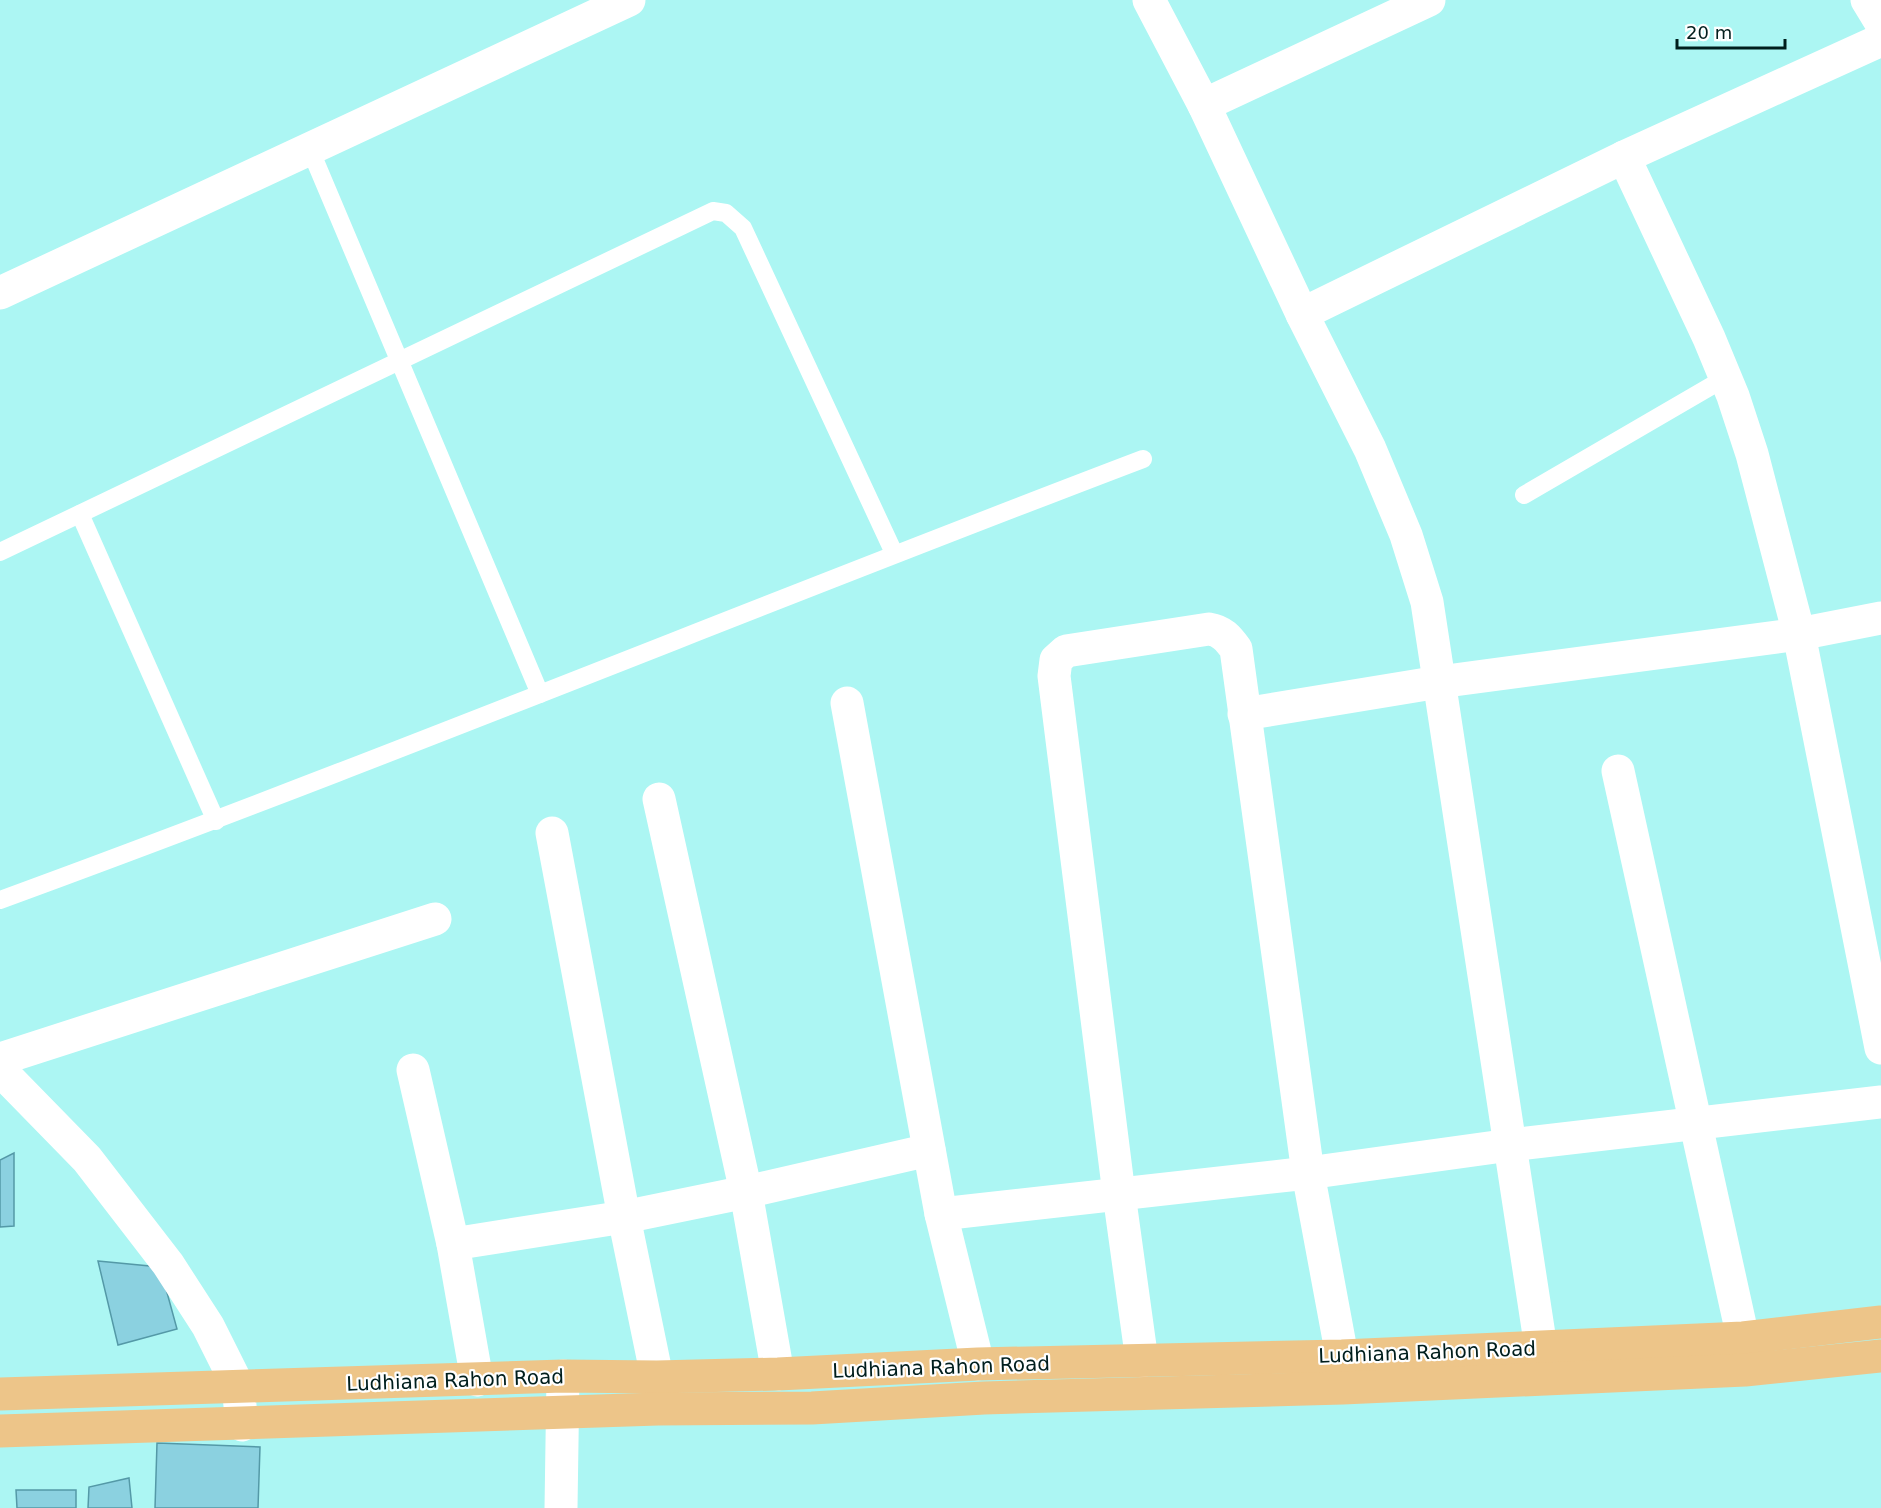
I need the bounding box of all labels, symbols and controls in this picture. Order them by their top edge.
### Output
scale bar [1677,12,1785,50]
text: 20 m [1686,22,1732,43]
street label: Ludhiana Rahon Road [1318,1336,1536,1368]
street label: Ludhiana Rahon Road [832,1351,1050,1383]
street label: Ludhiana Rahon Road [346,1364,564,1396]

